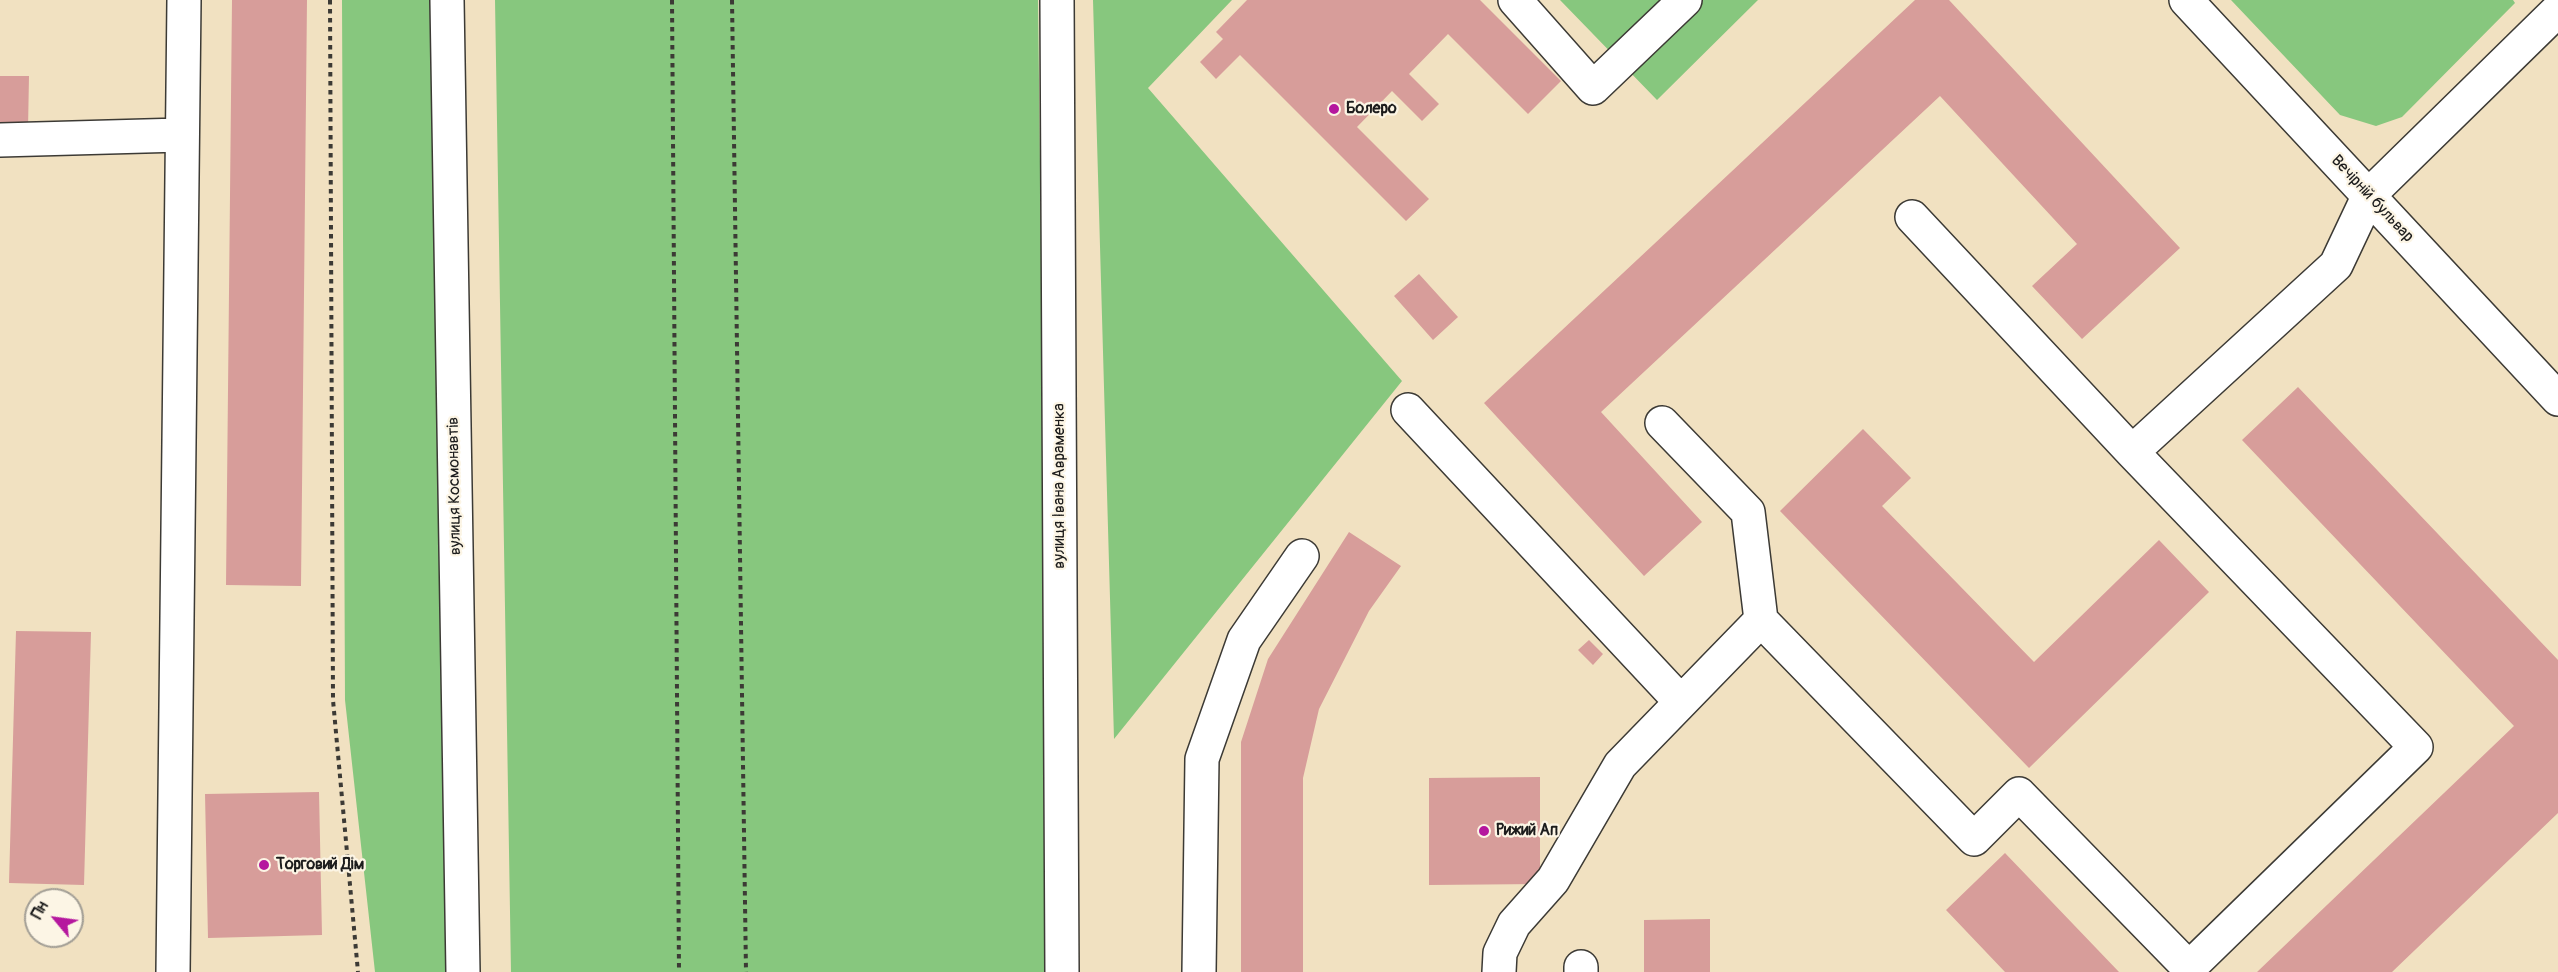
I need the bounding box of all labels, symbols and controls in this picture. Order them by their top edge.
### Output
place label: Болеро [1346,99,1397,119]
marker: Болеро [1327,102,1341,116]
street label: Вечірній бульвар [2327,151,2417,247]
street label: вулиця Івана Авраменка [1050,403,1070,569]
street label: вулиця Космонавтів [444,417,466,555]
place label: Рижий Ап [1496,821,1558,841]
marker: Рижий Ап [1477,824,1491,838]
place label: Торговий Дім [276,855,364,875]
marker: Торговий Дім [257,858,271,872]
north arrow [24,888,84,948]
text: Пн [27,898,53,923]

